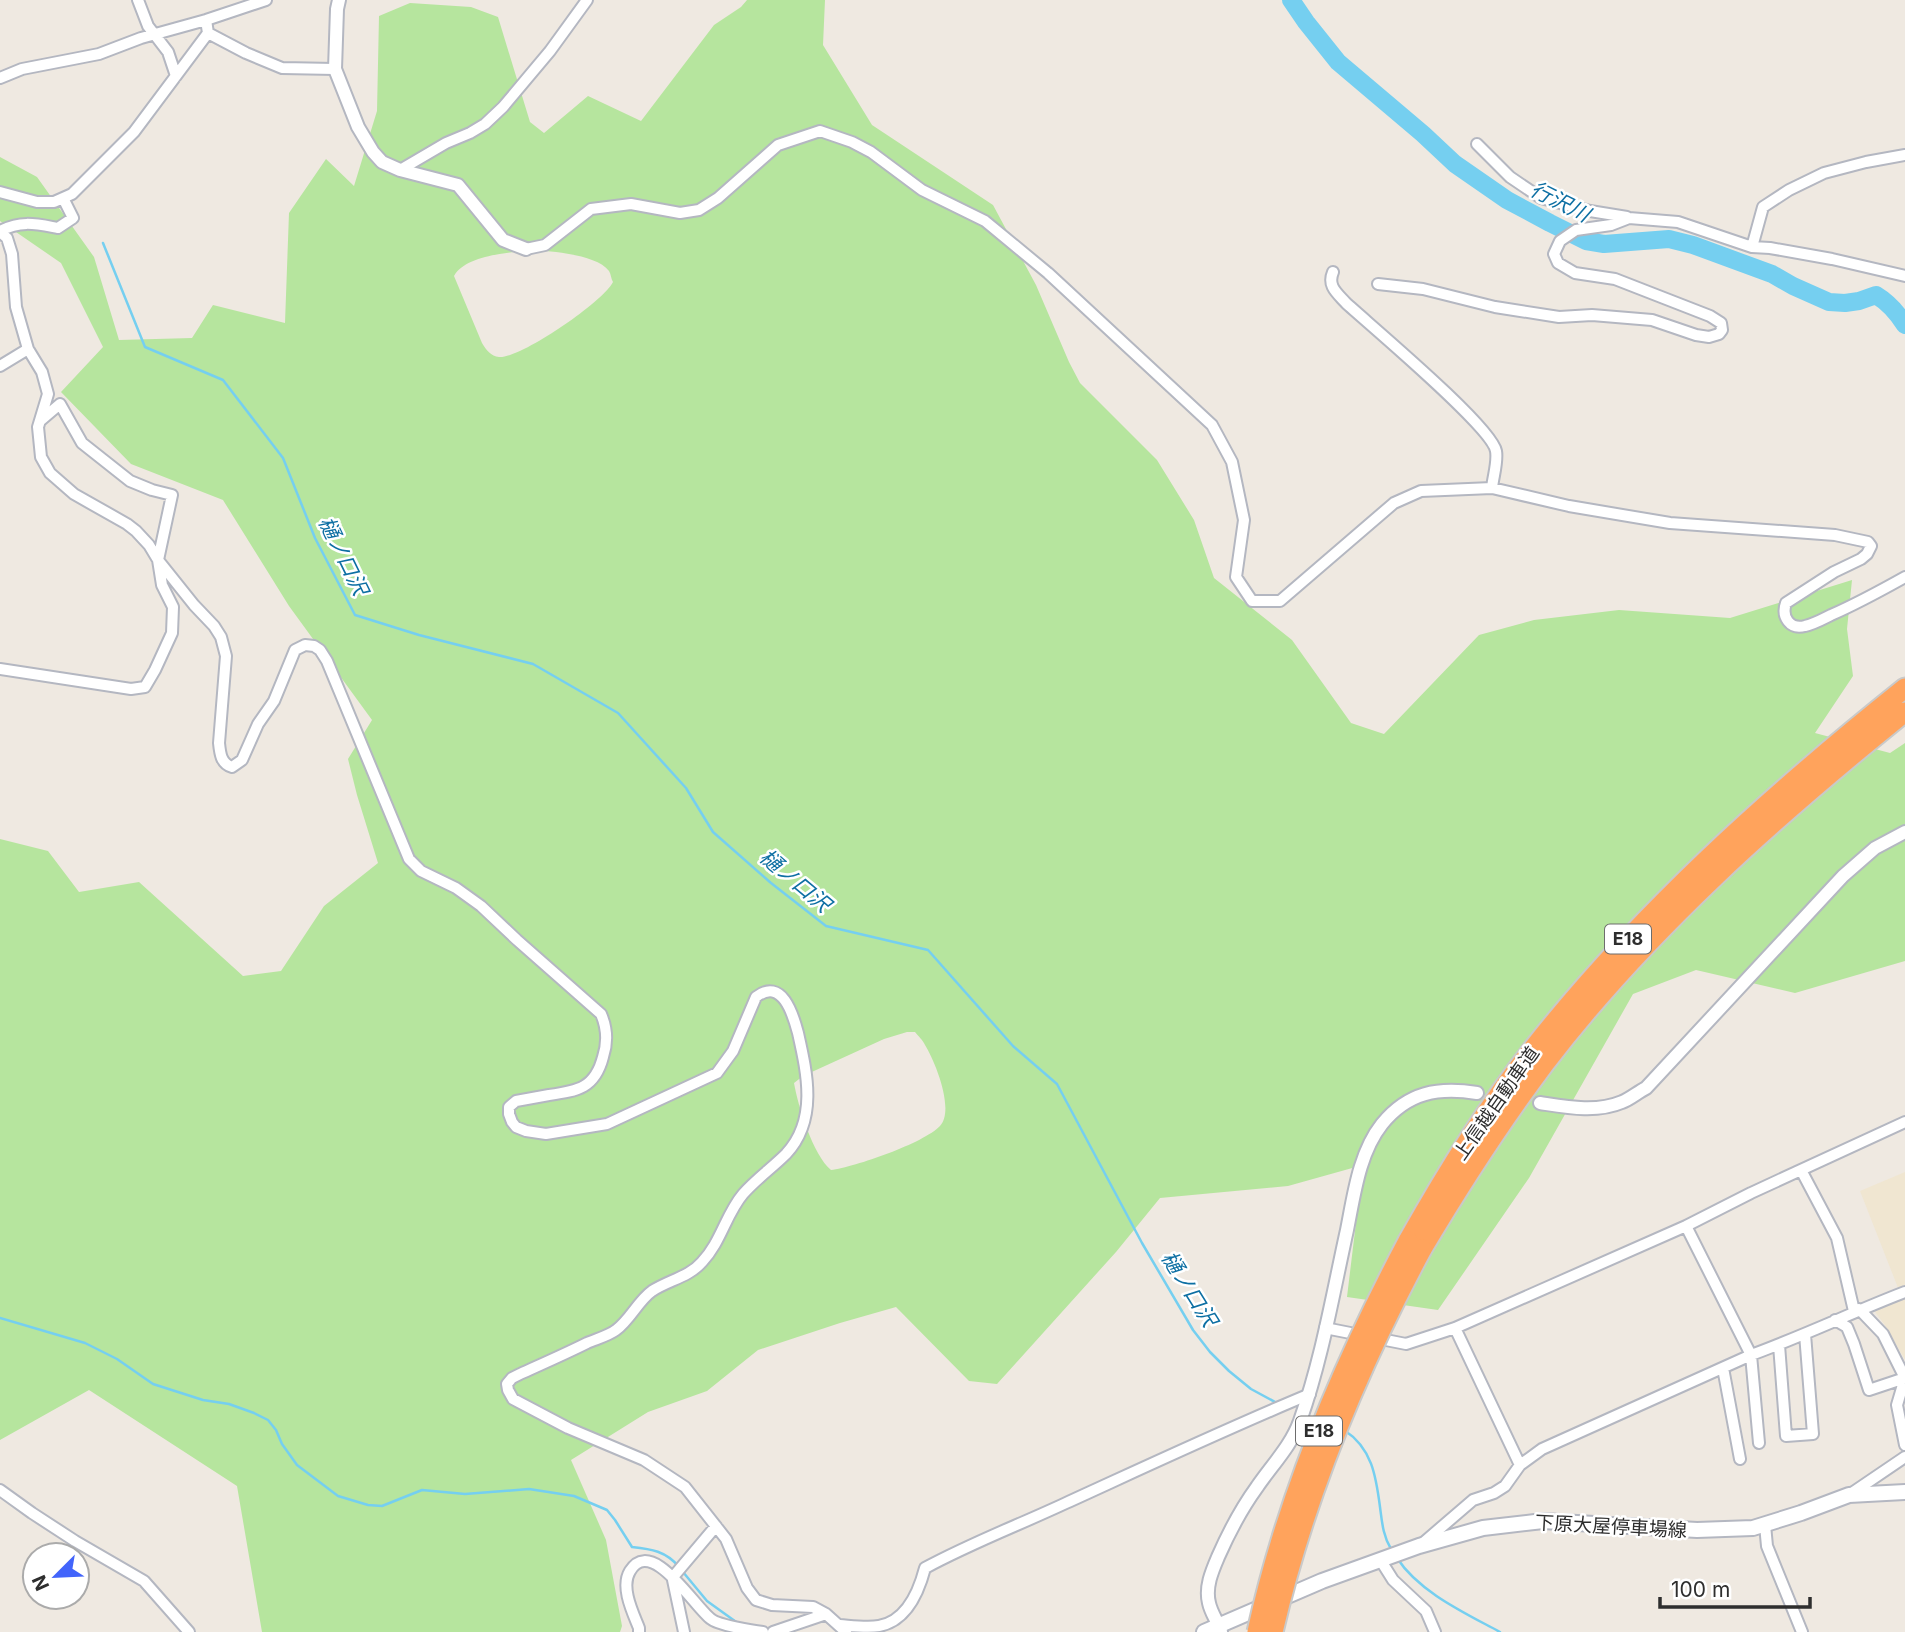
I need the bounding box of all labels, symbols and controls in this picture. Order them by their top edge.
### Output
water label: 行沢川 [1526,176,1596,228]
water label: 樋ノ口沢 [314,513,374,602]
water label: 樋ノ口沢 [755,844,838,919]
road number: E18 [1605,924,1651,954]
street label: 上信越自動車道 [1449,1042,1544,1164]
water label: 樋ノ口沢 [1157,1246,1224,1334]
road number: E18 [1296,1416,1342,1446]
street label: 下原大屋停車場線 [1534,1511,1687,1542]
north arrow [21,1541,91,1611]
scale bar [1660,1566,1811,1610]
text: N [27,1571,54,1594]
text: 100 m [1671,1577,1730,1602]

